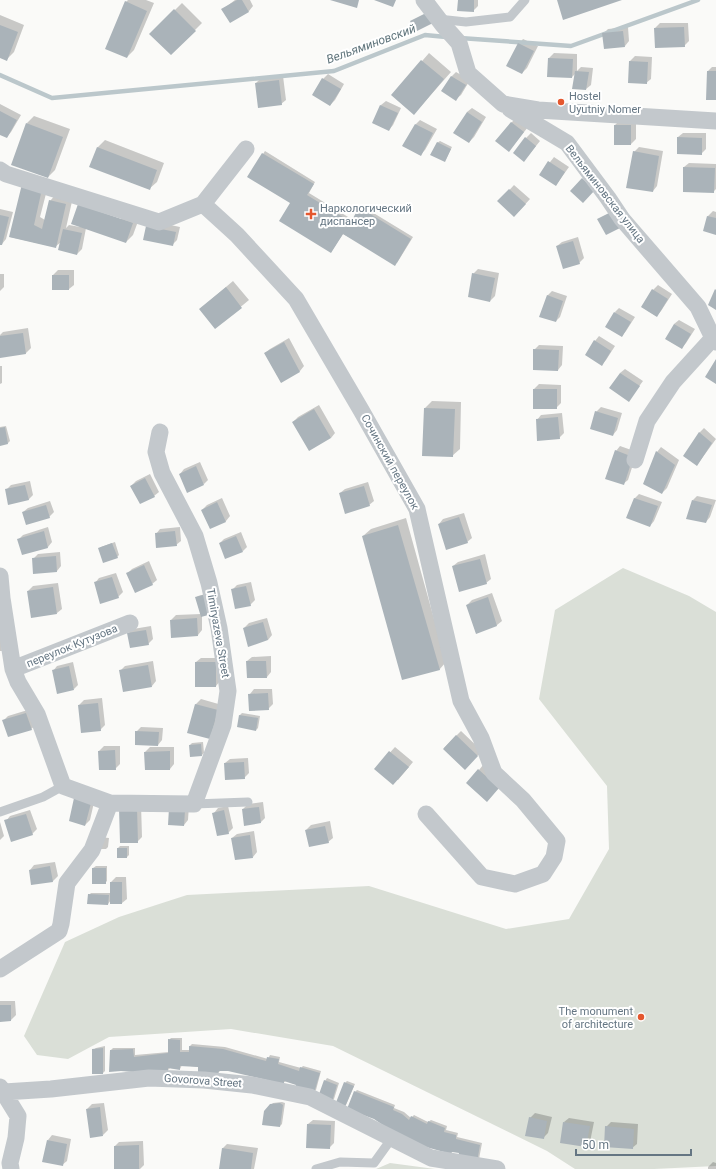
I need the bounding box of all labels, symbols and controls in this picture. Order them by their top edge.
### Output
water label: Вельяминовский [324,21,418,67]
place label: Hostel Uyutniy Nomer [569,90,641,116]
marker: Hostel Uyutniy Nomer [556,97,566,107]
street label: Вельяминовская улица [563,142,647,246]
place label: Наркологический диспансер [320,202,412,228]
marker: Наркологический диспансер [305,208,317,220]
street label: Сочинский переулок [358,412,422,512]
street label: Timiryazeva Street [204,587,232,679]
street label: переулок Кутузова [25,622,119,670]
place label: The monument of architecture [559,1005,633,1031]
marker: The monument of architecture [636,1012,646,1022]
street label: Govorova Street [164,1072,243,1090]
scale bar [576,1131,691,1157]
text: 50 m [582,1138,609,1152]

